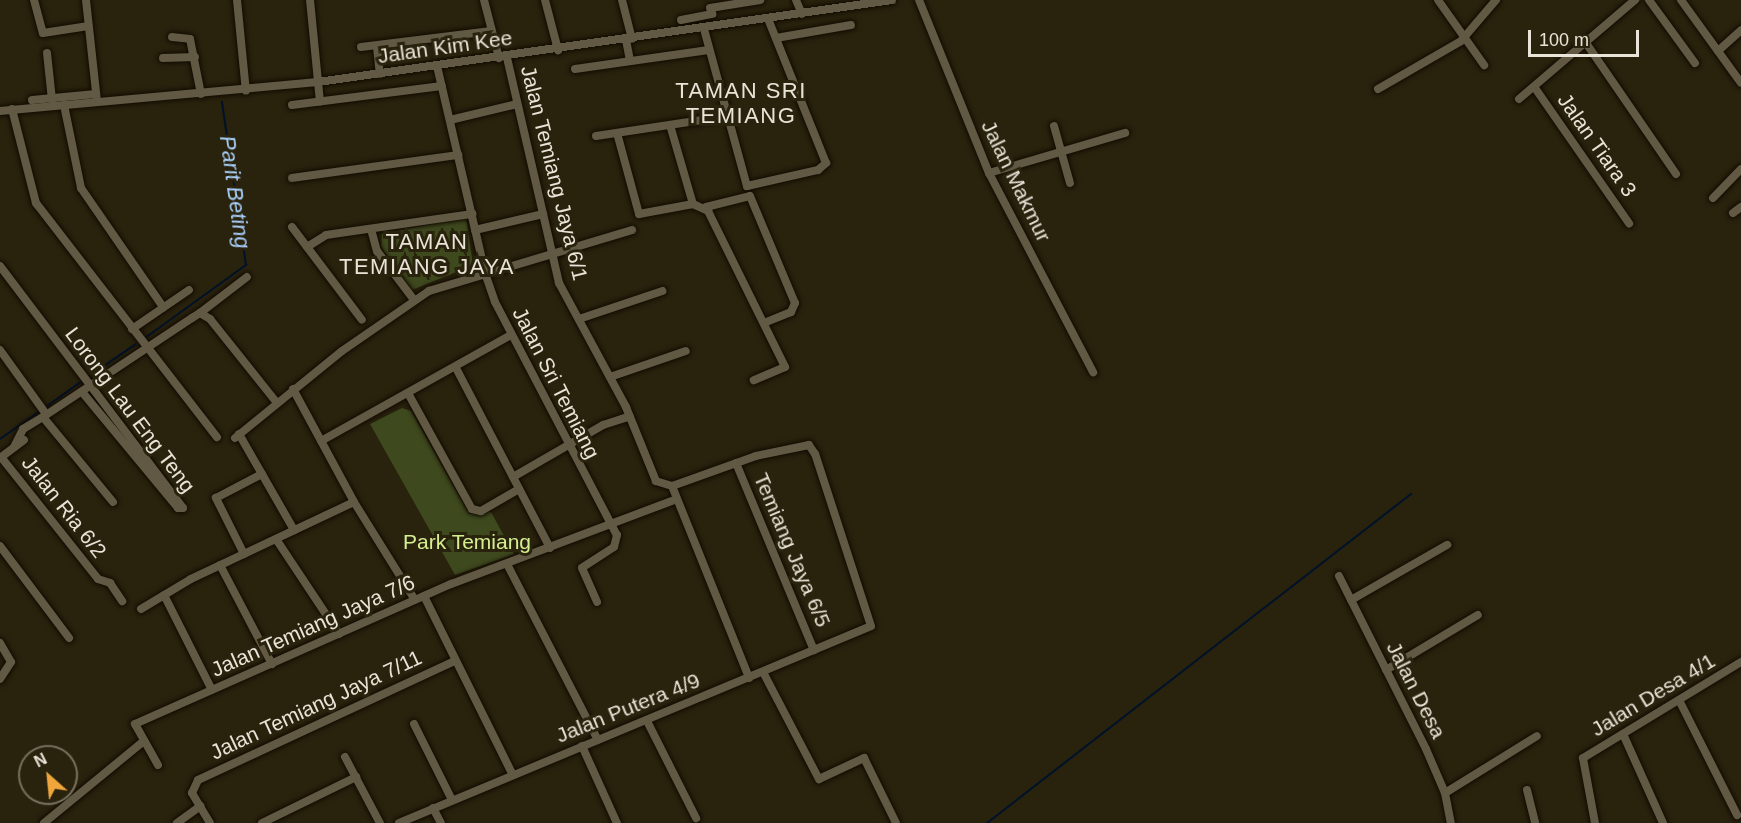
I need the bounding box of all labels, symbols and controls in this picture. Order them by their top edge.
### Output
scale bar [1531,18,1642,56]
street label: Jalan Kim Kee [376,25,514,69]
text: 100 m [1539,30,1589,50]
street label: Jalan Temiang Jaya 6/1 [515,63,593,283]
district label: TAMAN SRI TEMIANG [675,77,807,128]
street label: Jalan Tiara 3 [1552,88,1642,202]
street label: Jalan Makmur [976,116,1056,246]
water label: Parit Beting [214,134,256,250]
district label: TAMAN TEMIANG JAYA [339,228,515,280]
street label: Jalan Sri Temiang [507,303,605,463]
street label: Lorong Lau Eng Teng [60,322,200,498]
street label: Jalan Ria 6/2 [16,451,112,563]
street label: Temiang Jaya 6/5 [748,469,836,631]
park label: Park Temiang [403,529,531,555]
street label: Jalan Temiang Jaya 7/6 [207,570,419,682]
street label: Jalan Desa [1381,637,1451,743]
street label: Jalan Temiang Jaya 7/11 [206,645,426,765]
street label: Jalan Desa 4/1 [1586,648,1720,742]
street label: Jalan Putera 4/9 [552,668,704,748]
north arrow [18,745,78,805]
text: N [31,750,50,770]

